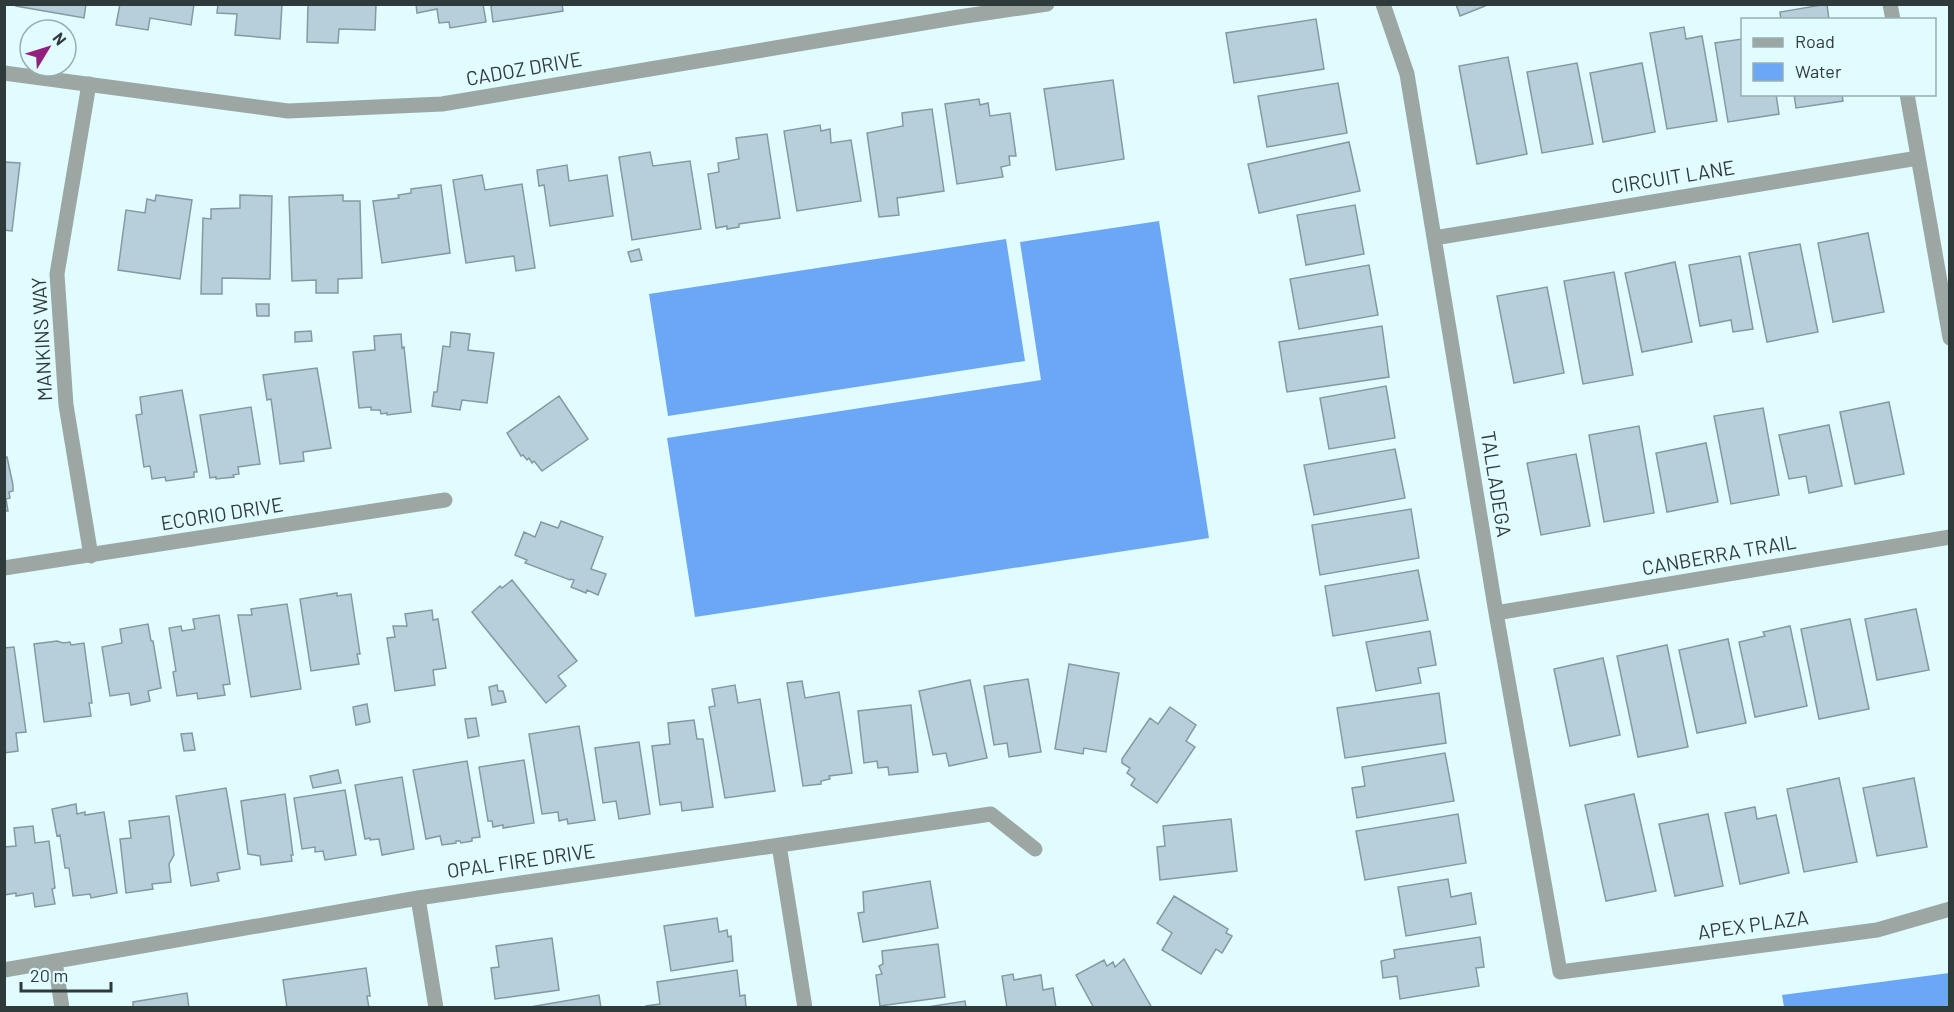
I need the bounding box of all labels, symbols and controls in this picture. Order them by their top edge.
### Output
north arrow [18,18,78,78]
legend [1741,18,1936,96]
text: N [49,28,71,48]
text: Road [1795,30,1835,52]
street label: CADOZ DRIVE [464,46,584,90]
text: Water [1795,60,1842,82]
street label: CIRCUIT LANE [1609,154,1736,198]
street label: MANKINS WAY [26,276,56,402]
street label: TALLADEGA [1477,429,1517,539]
street label: ECORIO DRIVE [159,491,285,535]
street label: CANBERRA TRAIL [1640,529,1798,579]
street label: OPAL FIRE DRIVE [445,838,597,882]
street label: APEX PLAZA [1696,904,1810,944]
scale bar [21,955,111,993]
text: 20 m [30,964,68,986]

